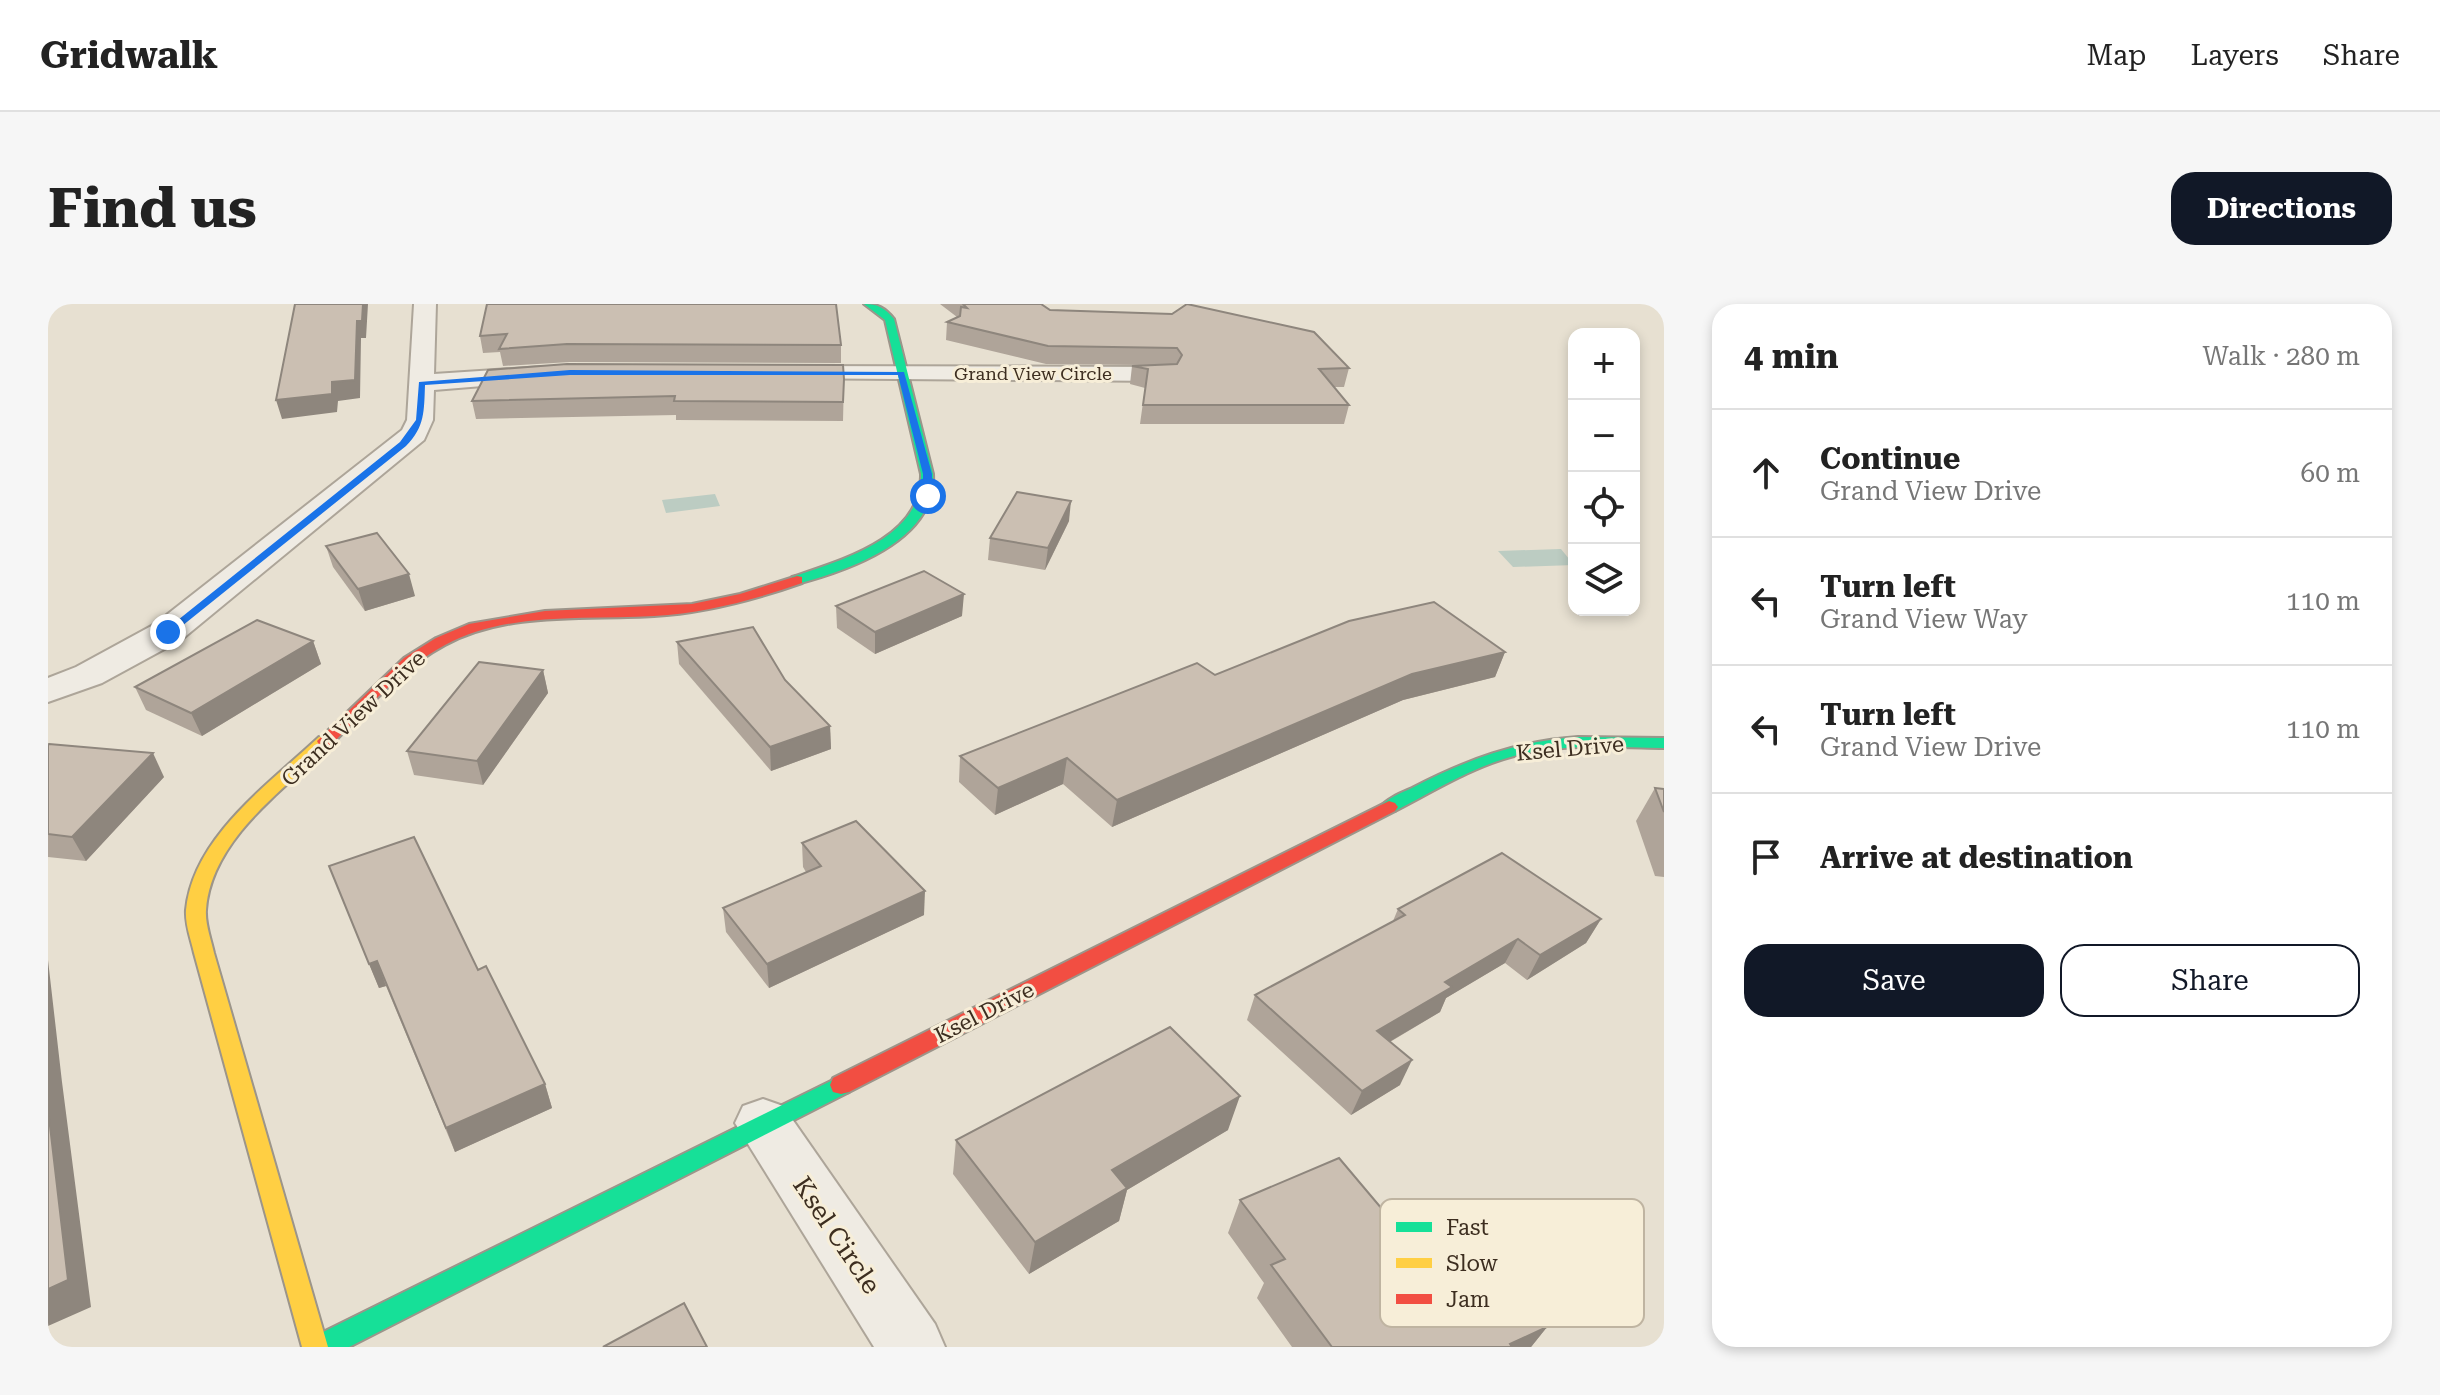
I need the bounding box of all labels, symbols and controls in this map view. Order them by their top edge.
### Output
text: Gridwalk [40,33,218,77]
text: Map [2087,39,2146,72]
text: Layers [2190,39,2279,72]
text: Share [2323,39,2400,72]
button: Directions [2171,172,2392,245]
text: Find us [48,175,257,241]
map controls [1568,328,1640,616]
button: + [1568,328,1640,400]
text: 4 min [1744,336,1839,376]
text: Walk · 280 m [2202,341,2360,371]
street label: Grand View Circle [954,363,1112,384]
button: − [1568,400,1640,472]
text: Continue [1820,441,1960,476]
icon: ahead [1744,451,1788,495]
text: 60 m [2301,458,2360,488]
button: locate [1568,472,1640,544]
text: Grand View Drive [1820,476,2041,506]
route start [910,478,946,514]
button: layers [1568,544,1640,616]
text: Turn left [1820,569,1956,604]
icon: left [1744,579,1788,623]
text: 110 m [2286,586,2360,616]
text: Grand View Way [1820,604,2028,634]
route end [150,614,186,650]
street label: Grand View Drive [276,645,430,791]
text: Turn left [1820,697,1956,732]
icon: left [1744,707,1788,751]
text: 110 m [2286,714,2360,744]
street label: Ksel Drive [1515,731,1625,766]
text: Grand View Drive [1820,732,2041,762]
icon: arrive [1744,835,1788,879]
text: Arrive at destination [1820,840,2133,875]
button: Save [1744,944,2044,1017]
button: Share [2060,944,2360,1017]
street label: Ksel Drive [930,977,1038,1048]
street label: Ksel Circle [787,1171,887,1299]
legend [1380,1199,1644,1327]
text: Fast [1446,1215,1489,1240]
text: Slow [1446,1251,1499,1276]
text: Jam [1446,1287,1490,1312]

